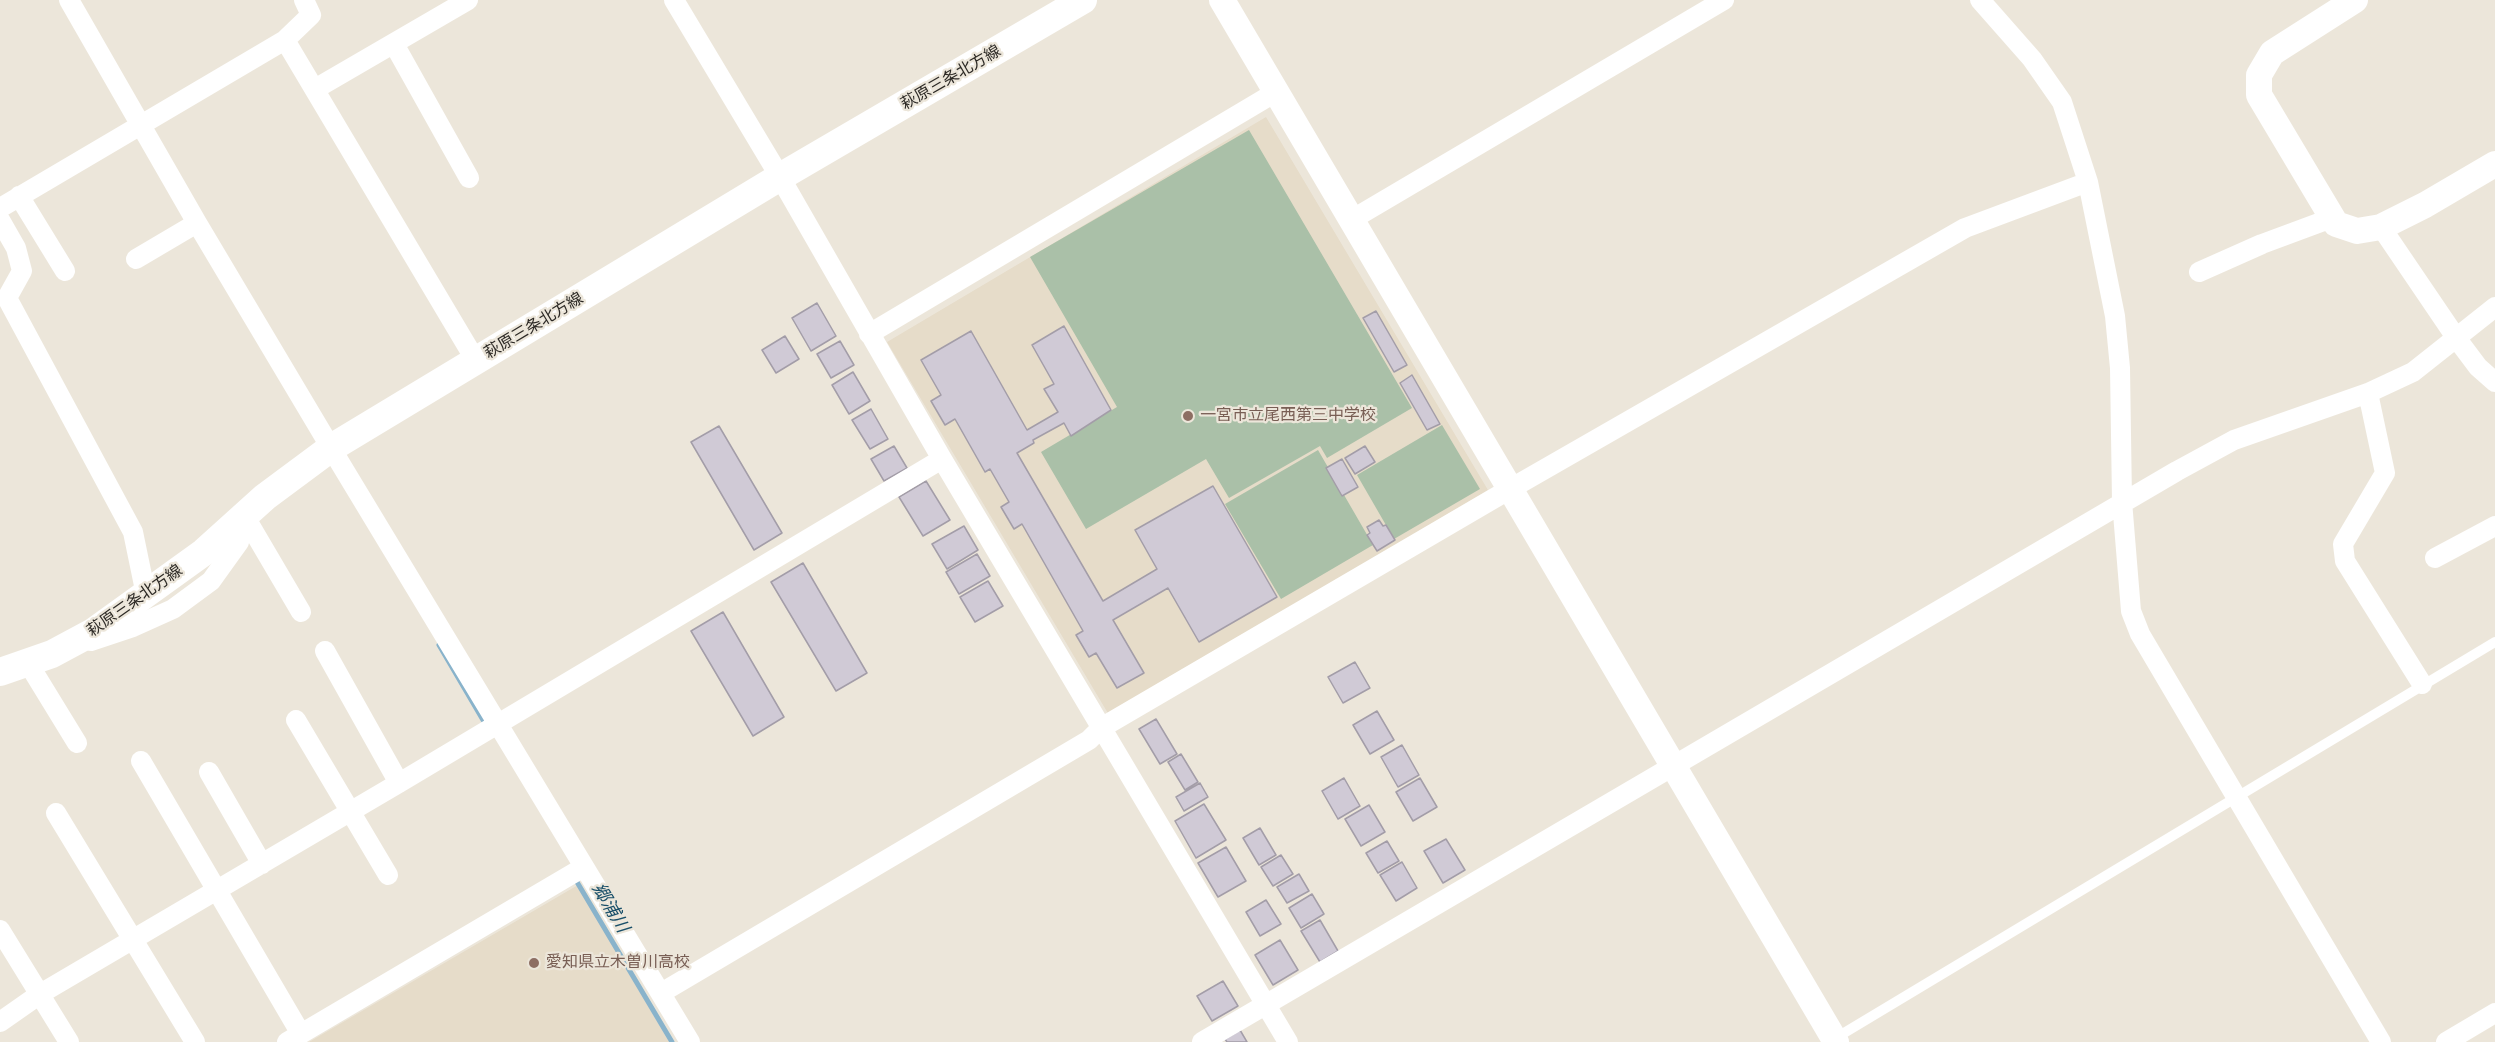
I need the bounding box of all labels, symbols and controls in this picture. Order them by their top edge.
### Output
street label: 萩原三条北方線 [898,42,1004,114]
street label: 萩原三条北方線 [481,289,587,363]
place label: 一宮市立尾西第三中学校 [1200,406,1376,426]
marker: 一宮市立尾西第三中学校 [1181,409,1195,423]
street label: 萩原三条北方線 [84,561,186,641]
water label: 郷浦川 [587,879,633,937]
place label: 愛知県立木曽川高校 [546,953,690,973]
marker: 愛知県立木曽川高校 [527,956,541,970]

